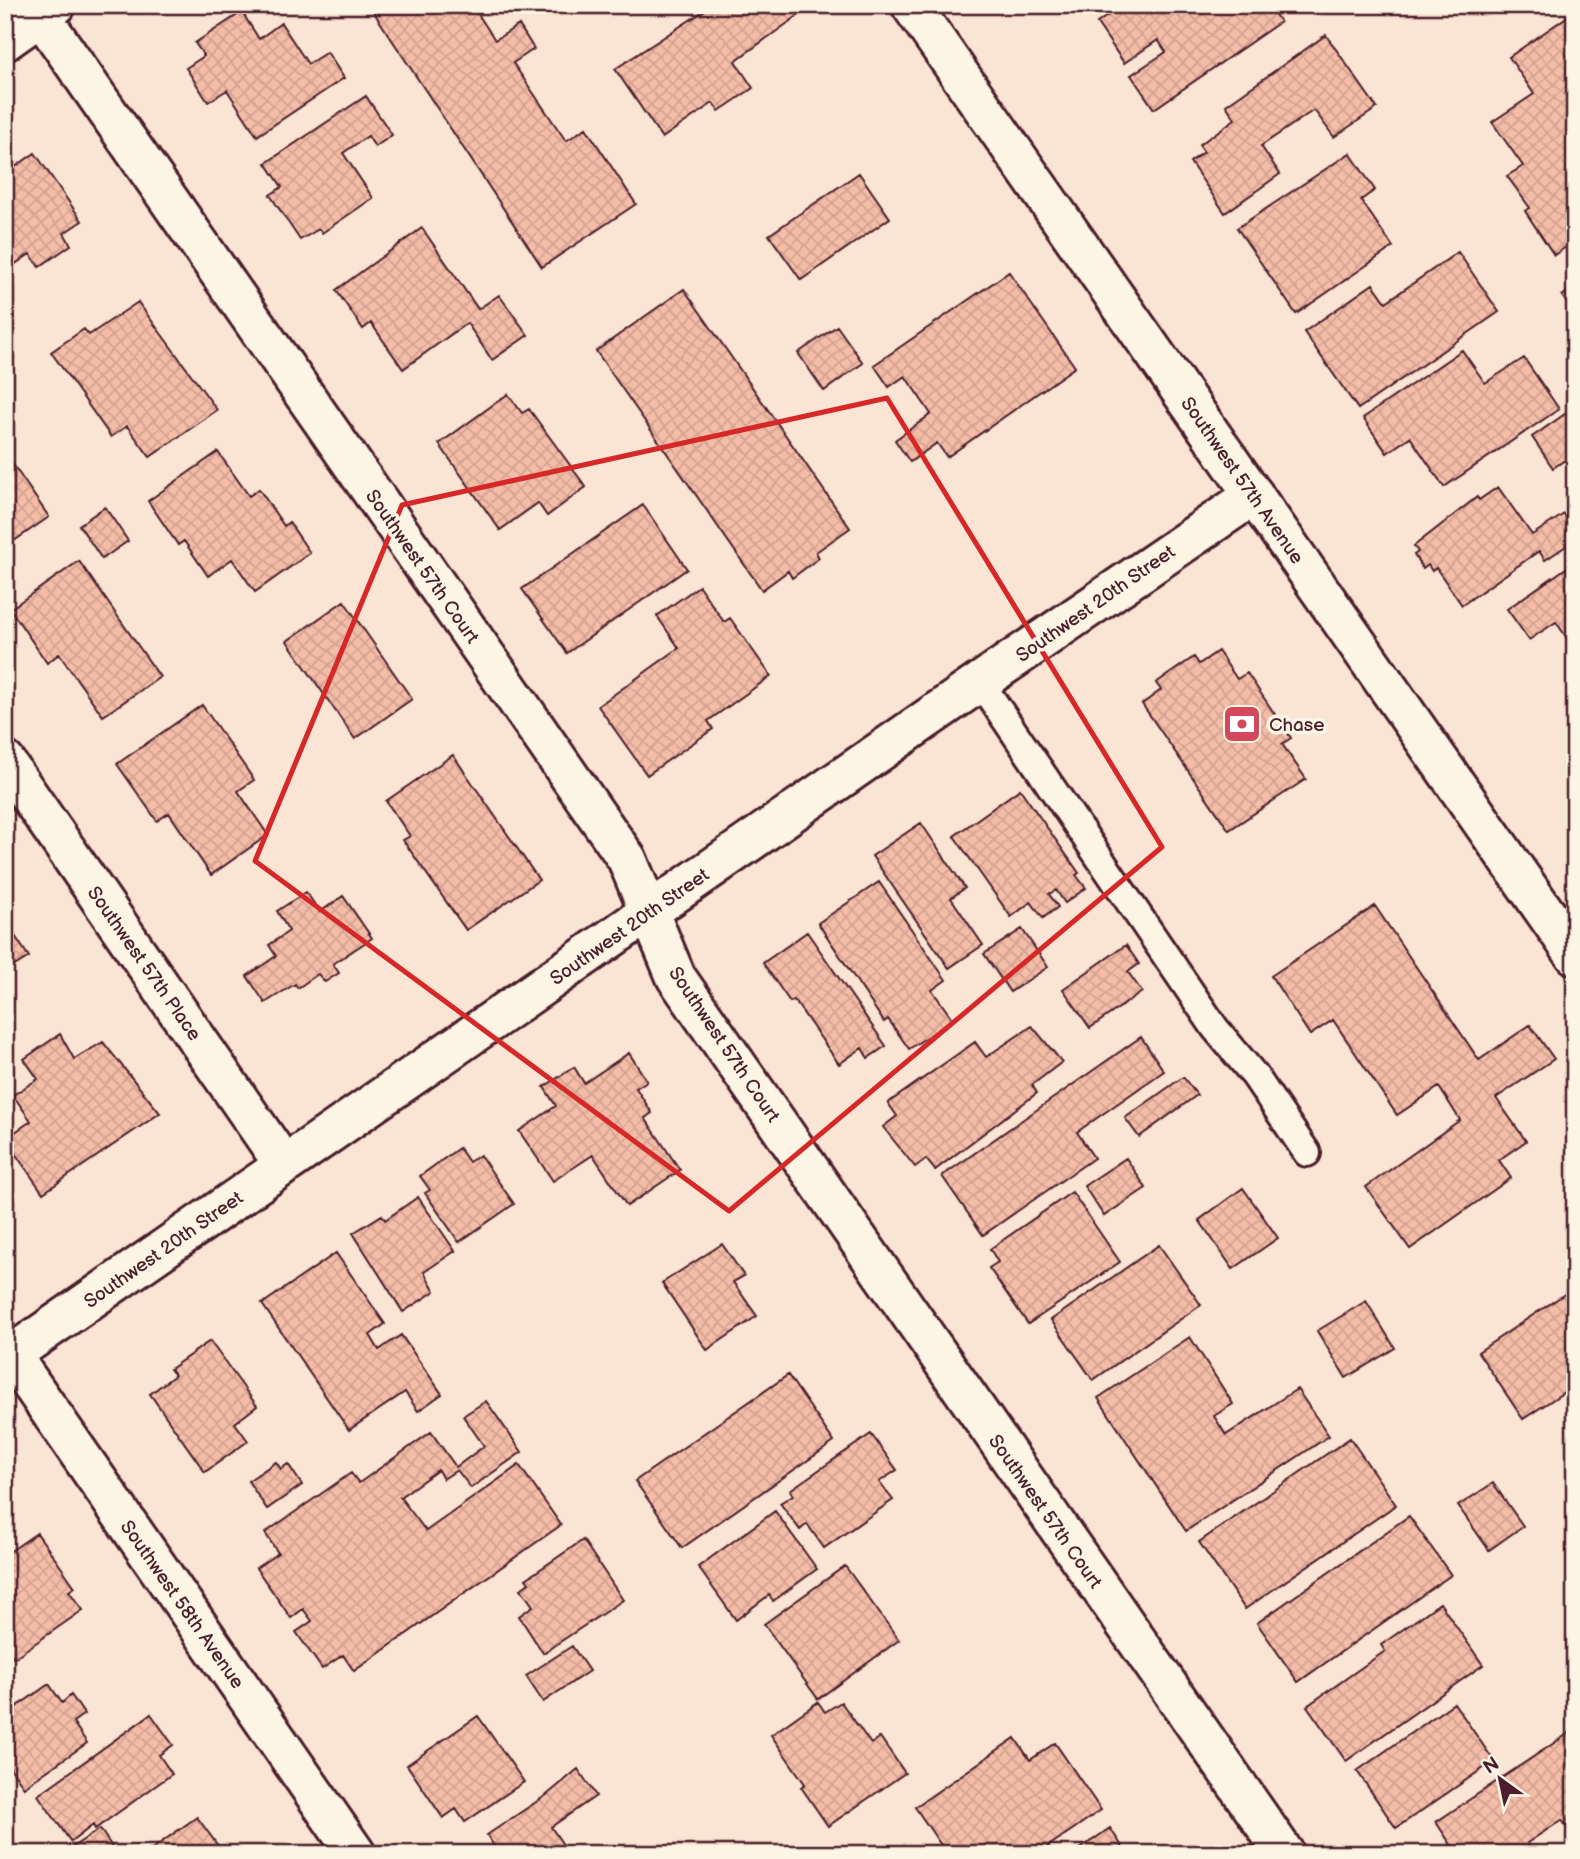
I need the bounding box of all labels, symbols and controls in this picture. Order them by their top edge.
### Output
street label: Southwest 57th Avenue [1175,393,1308,569]
street label: Southwest 57th Court [360,486,484,648]
street label: Southwest 20th Street [1012,541,1180,668]
bank icon: Chase [1221,703,1263,745]
place label: Chase [1269,714,1324,737]
street label: Southwest 20th Street [546,864,714,991]
street label: Southwest 57th Place [82,882,206,1045]
street label: Southwest 57th Court [663,963,784,1127]
street label: Southwest 20th Street [80,1187,248,1314]
street label: Southwest 57th Court [983,1431,1107,1593]
street label: Southwest 58th Avenue [115,1516,249,1694]
north arrow [1464,1744,1534,1814]
text: N [1479,1752,1504,1780]

